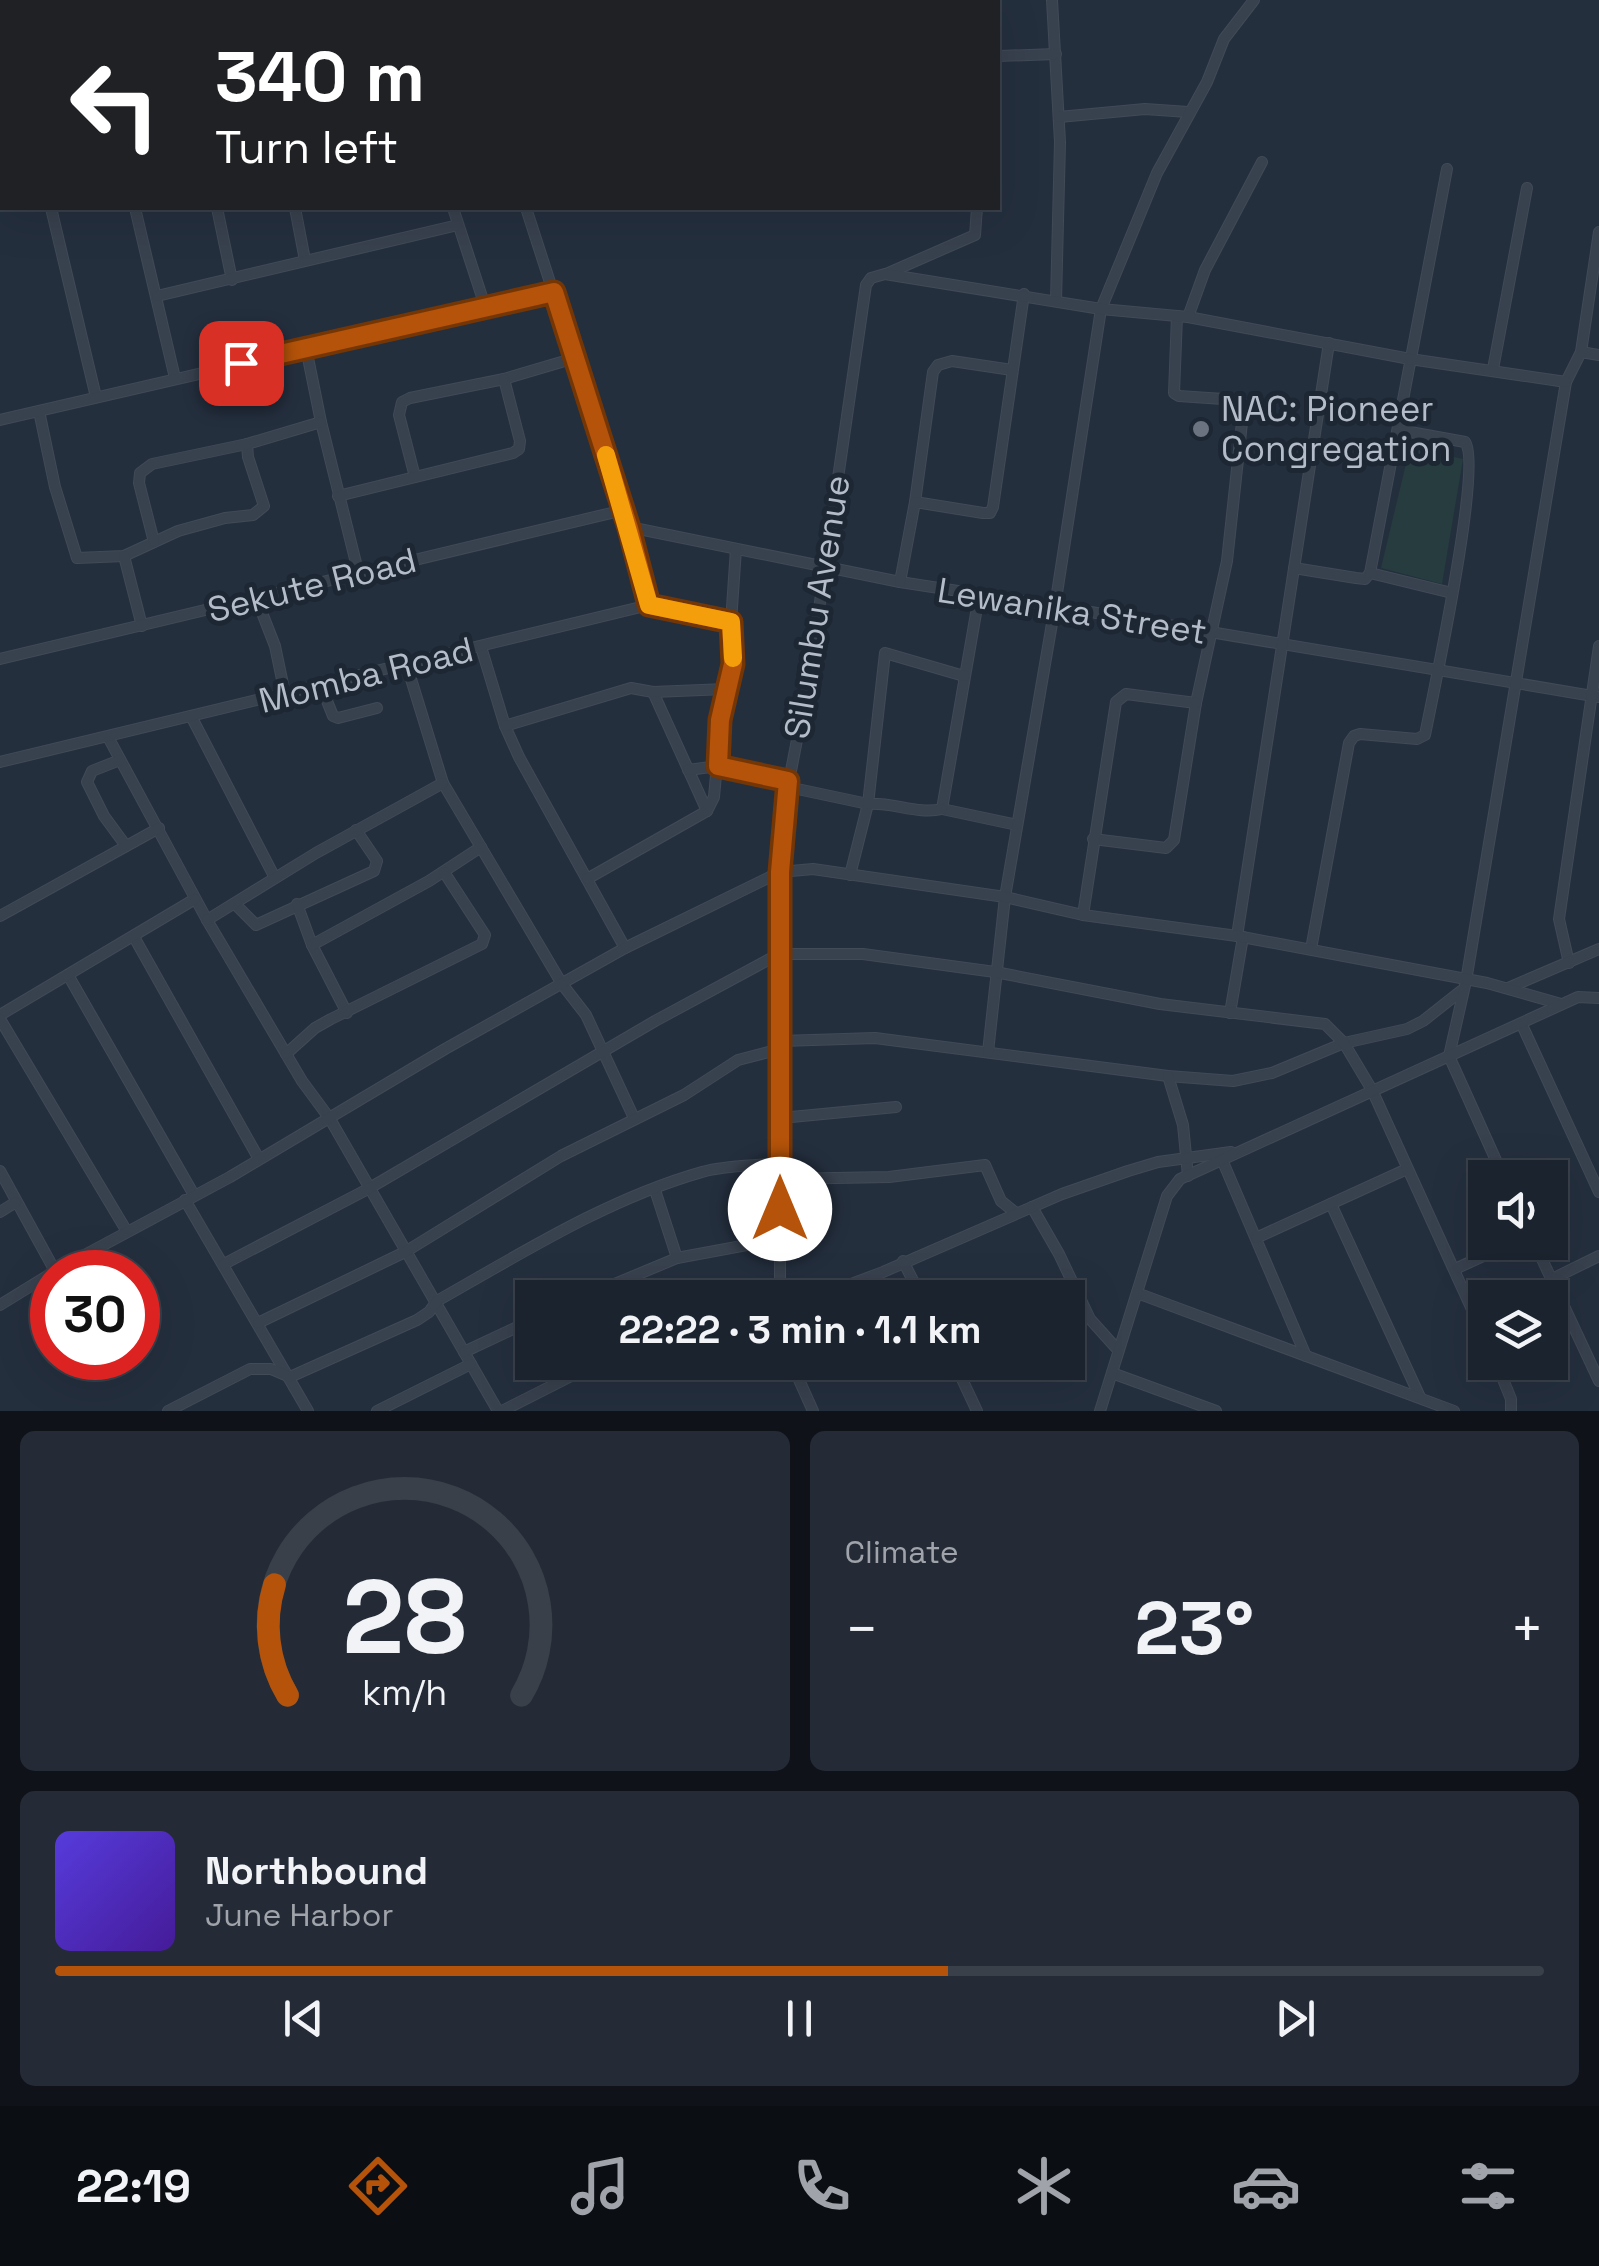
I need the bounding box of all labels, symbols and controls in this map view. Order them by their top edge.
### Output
text: 340 m [215,32,425,121]
icon: left [50,40,180,170]
text: Turn left [215,119,398,176]
pin [199,321,284,406]
icon: arrive [214,336,269,391]
place label: NAC: Pioneer Congregation [1221,387,1452,471]
marker: NAC: Pioneer Congregation [1190,418,1212,440]
street label: Silumbu Avenue [774,472,860,742]
street label: Sekute Road [203,538,421,632]
street label: Lewanika Street [934,568,1210,654]
street label: Momba Road [254,627,478,723]
position arrow [728,1157,832,1261]
map controls [1468,1160,1568,1380]
button: sound [1468,1160,1568,1260]
speed limit sign: 30 [30,1250,160,1380]
button: layers [1468,1280,1568,1380]
text: 22:22 · 3 min · 1.1 km [619,1306,981,1354]
text: Climate [845,1532,959,1572]
text: 28 [343,1551,467,1683]
text: 23° [1134,1580,1254,1676]
text: − [845,1594,879,1664]
text: + [1510,1594,1544,1664]
text: km/h [362,1670,447,1715]
text: Northbound [205,1847,428,1895]
text: June Harbor [205,1895,393,1935]
icon: previous [276,1991,331,2046]
icon: pause [772,1991,827,2046]
icon: next [1268,1991,1323,2046]
icon: directions [343,2151,413,2221]
icon: music [565,2151,635,2221]
icon: phone [787,2151,857,2221]
icon: climate [1009,2151,1079,2221]
icon: car [1231,2151,1301,2221]
icon: filters [1453,2151,1523,2221]
text: 22:19 [76,2158,191,2215]

